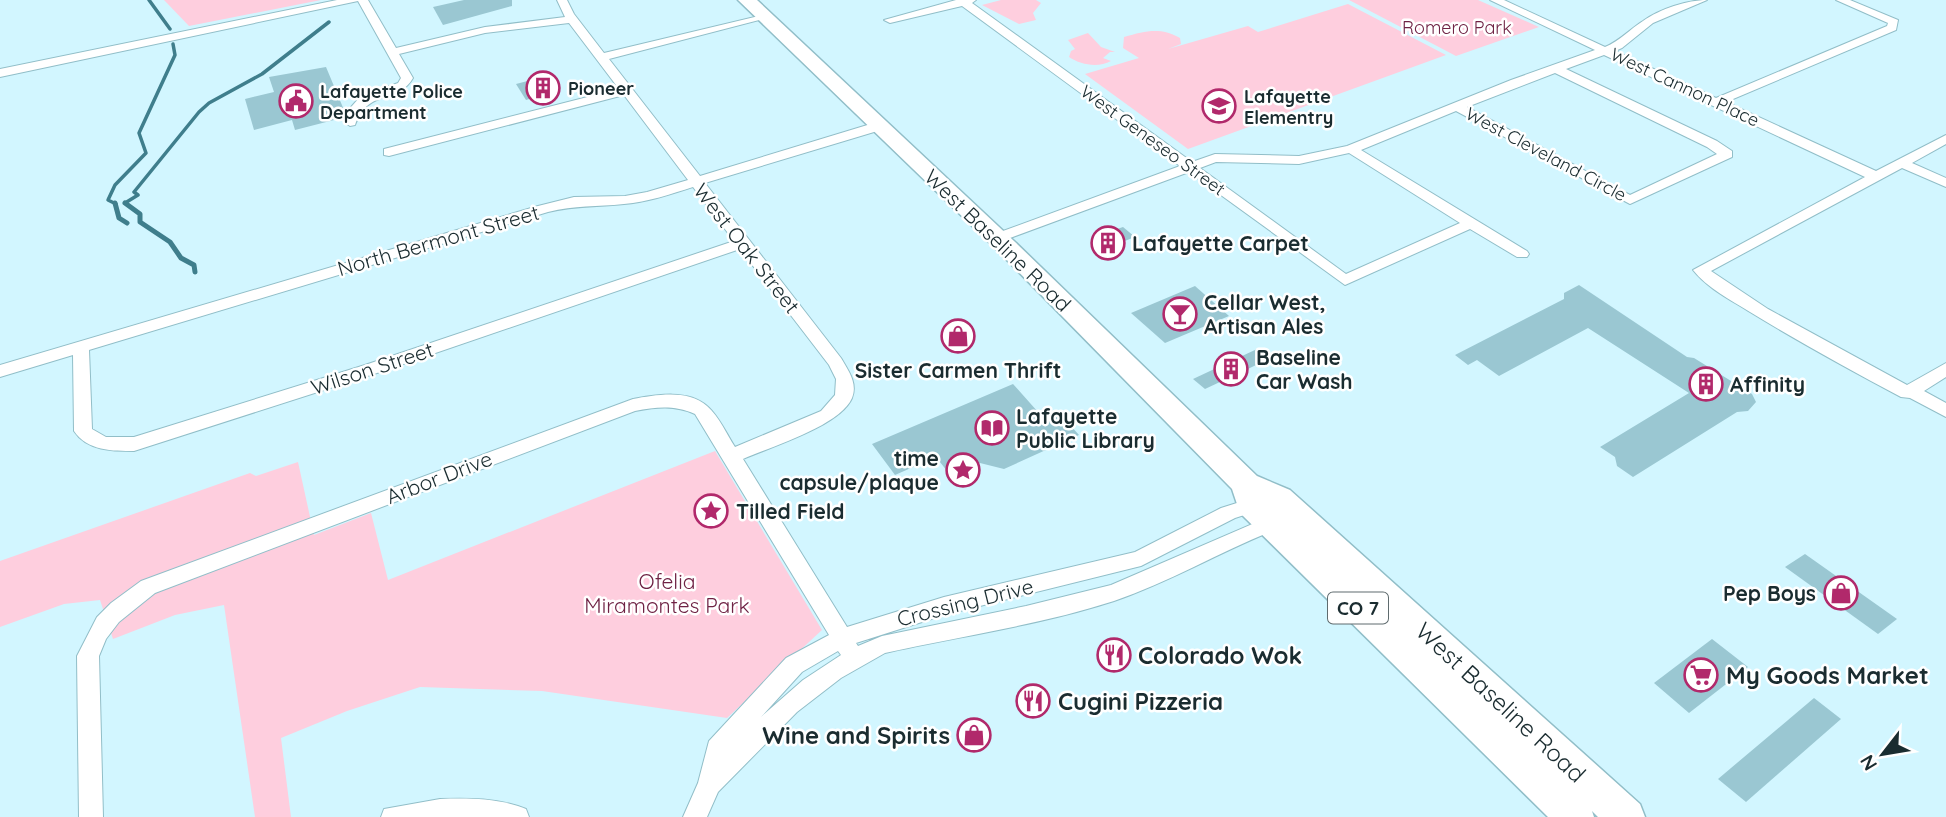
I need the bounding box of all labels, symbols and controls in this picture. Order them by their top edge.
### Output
park label: Romero Park [1402,16,1512,39]
street label: West Cannon Place [1607,42,1763,132]
building icon: Pioneer [524,69,562,107]
place label: Pioneer [568,77,634,100]
place label: Lafayette Police Department [320,80,463,124]
street label: West Geneseo Street [1076,80,1230,200]
public building icon: Lafayette Police Department [277,82,315,120]
place label: Lafayette Elementry [1244,85,1333,129]
school or university icon: Lafayette Elementry [1200,87,1238,125]
street label: West Cleveland Circle [1462,102,1630,206]
street label: West Baseline Road [919,163,1077,317]
street label: West Oak Street [688,178,806,318]
street label: North Bermont Street [334,199,542,281]
building icon: Lafayette Carpet [1089,224,1127,262]
place label: Lafayette Carpet [1132,230,1309,256]
place label: Cellar West, Artisan Ales [1204,289,1325,339]
bar icon: Cellar West, Artisan Ales [1161,295,1199,333]
shop icon: Sister Carmen Thrift [939,317,977,355]
street label: Wilson Street [307,336,437,400]
place label: Baseline Car Wash [1256,344,1353,394]
building icon: Baseline Car Wash [1212,350,1250,388]
place label: Sister Carmen Thrift [855,357,1061,383]
building icon: Affinity [1687,365,1725,403]
place label: Affinity [1730,371,1805,397]
place label: Lafayette Public Library [1016,403,1155,453]
library icon: Lafayette Public Library [973,409,1011,447]
street label: Arbor Drive [382,445,496,509]
place label: time capsule/plaque [780,445,939,495]
place icon: time capsule/plaque [944,451,982,489]
place icon: Tilled Field [692,492,730,530]
place label: Tilled Field [736,498,845,524]
park label: Ofelia Miramontes Park [584,568,750,618]
street label: Crossing Drive [894,572,1036,632]
shop icon: Pep Boys [1822,574,1860,612]
place label: Pep Boys [1723,580,1816,606]
road number: CO 7 [1328,593,1388,624]
street label: West Baseline Road [1410,615,1592,789]
restaurant icon: Colorado Wok [1095,636,1133,674]
place label: Colorado Wok [1138,640,1302,670]
supermarket icon: My Goods Market [1682,656,1720,694]
place label: My Goods Market [1726,660,1929,690]
restaurant icon: Cugini Pizzeria [1014,682,1052,720]
place label: Cugini Pizzeria [1058,686,1223,716]
shop icon: Wine and Spirits [955,716,993,754]
north arrow [1848,719,1918,789]
place label: Wine and Spirits [762,720,950,750]
text: N [1855,751,1882,775]

